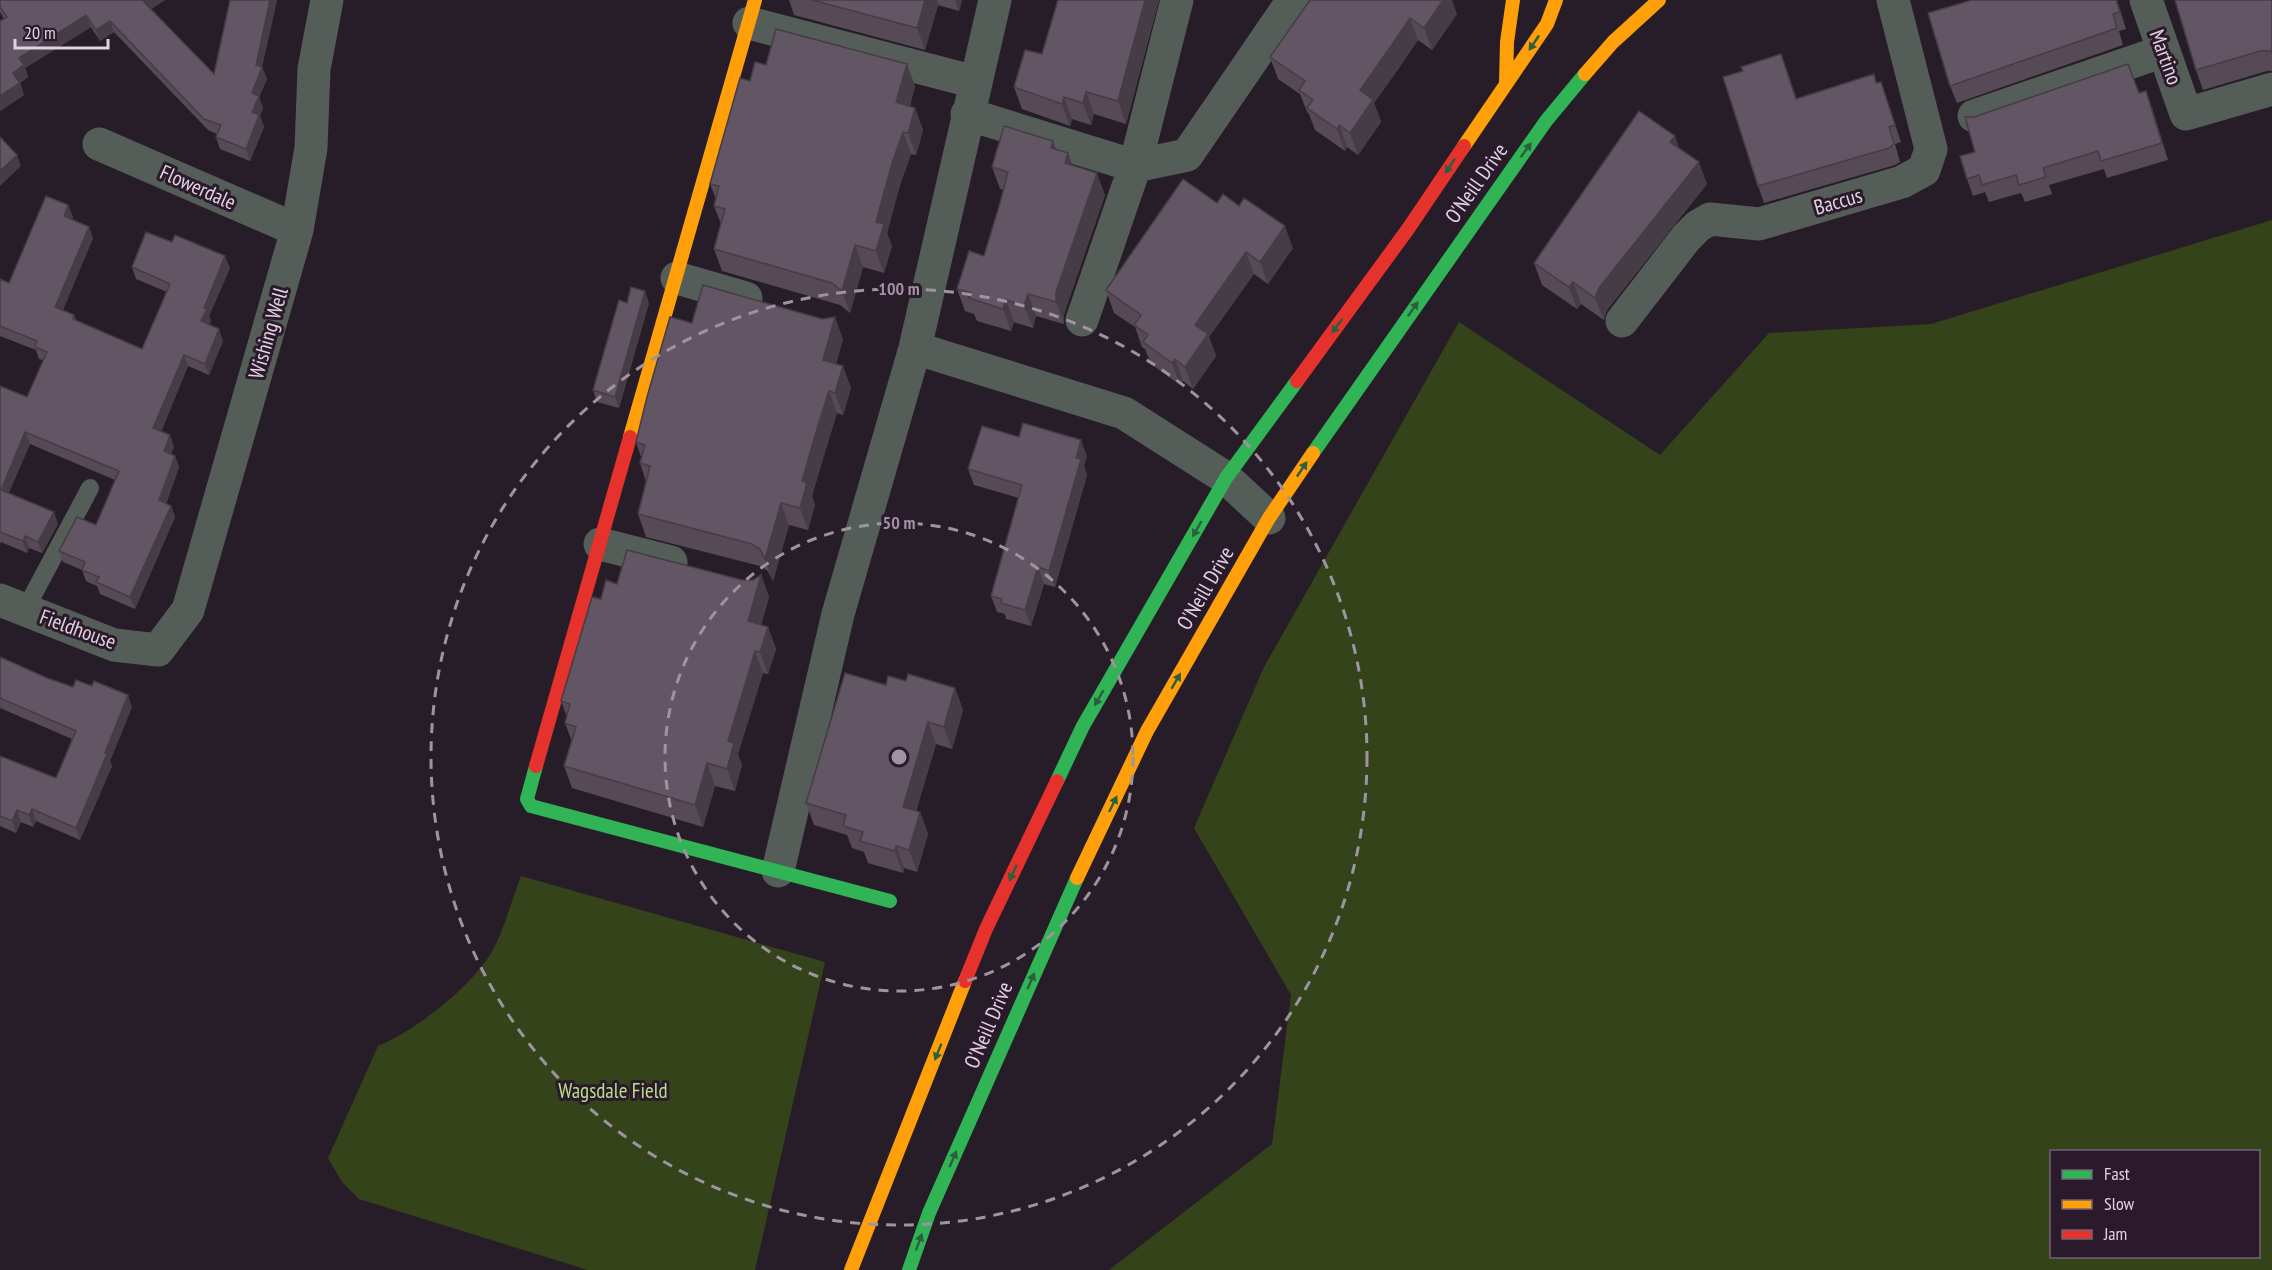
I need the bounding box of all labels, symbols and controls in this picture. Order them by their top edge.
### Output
scale bar [15,12,108,50]
text: 20 m [24,21,56,44]
street label: Martino [2144,26,2188,88]
one-way arrow [1529,35,1540,51]
street label: O'Neill Drive [1439,138,1513,228]
one-way arrow [1520,142,1532,158]
street label: Flowerdale [156,158,240,216]
one-way arrow [1444,158,1456,174]
street label: Baccus [1811,181,1865,221]
text: 100 m [878,277,920,300]
street label: Wishing Well [242,284,294,382]
one-way arrow [1407,301,1419,317]
one-way arrow [1332,318,1344,333]
one-way arrow [1296,462,1308,478]
text: 50 m [883,511,915,534]
one-way arrow [1192,521,1202,538]
street label: O'Neill Drive [1170,542,1240,634]
street label: Fieldhouse [36,603,120,655]
one-way arrow [1171,673,1182,689]
one-way arrow [1094,690,1105,706]
centre of rings [889,747,909,767]
one-way arrow [1108,795,1117,812]
one-way arrow [1009,864,1018,881]
one-way arrow [1026,972,1035,989]
street label: O'Neill Drive [958,978,1018,1072]
one-way arrow [933,1044,943,1062]
park label: Wagsdale Field [558,1077,668,1104]
one-way arrow [948,1150,958,1168]
legend [2050,1150,2260,1258]
text: Fast [2104,1162,2130,1185]
text: Slow [2104,1192,2135,1215]
text: Jam [2103,1222,2127,1245]
one-way arrow [915,1232,925,1250]

